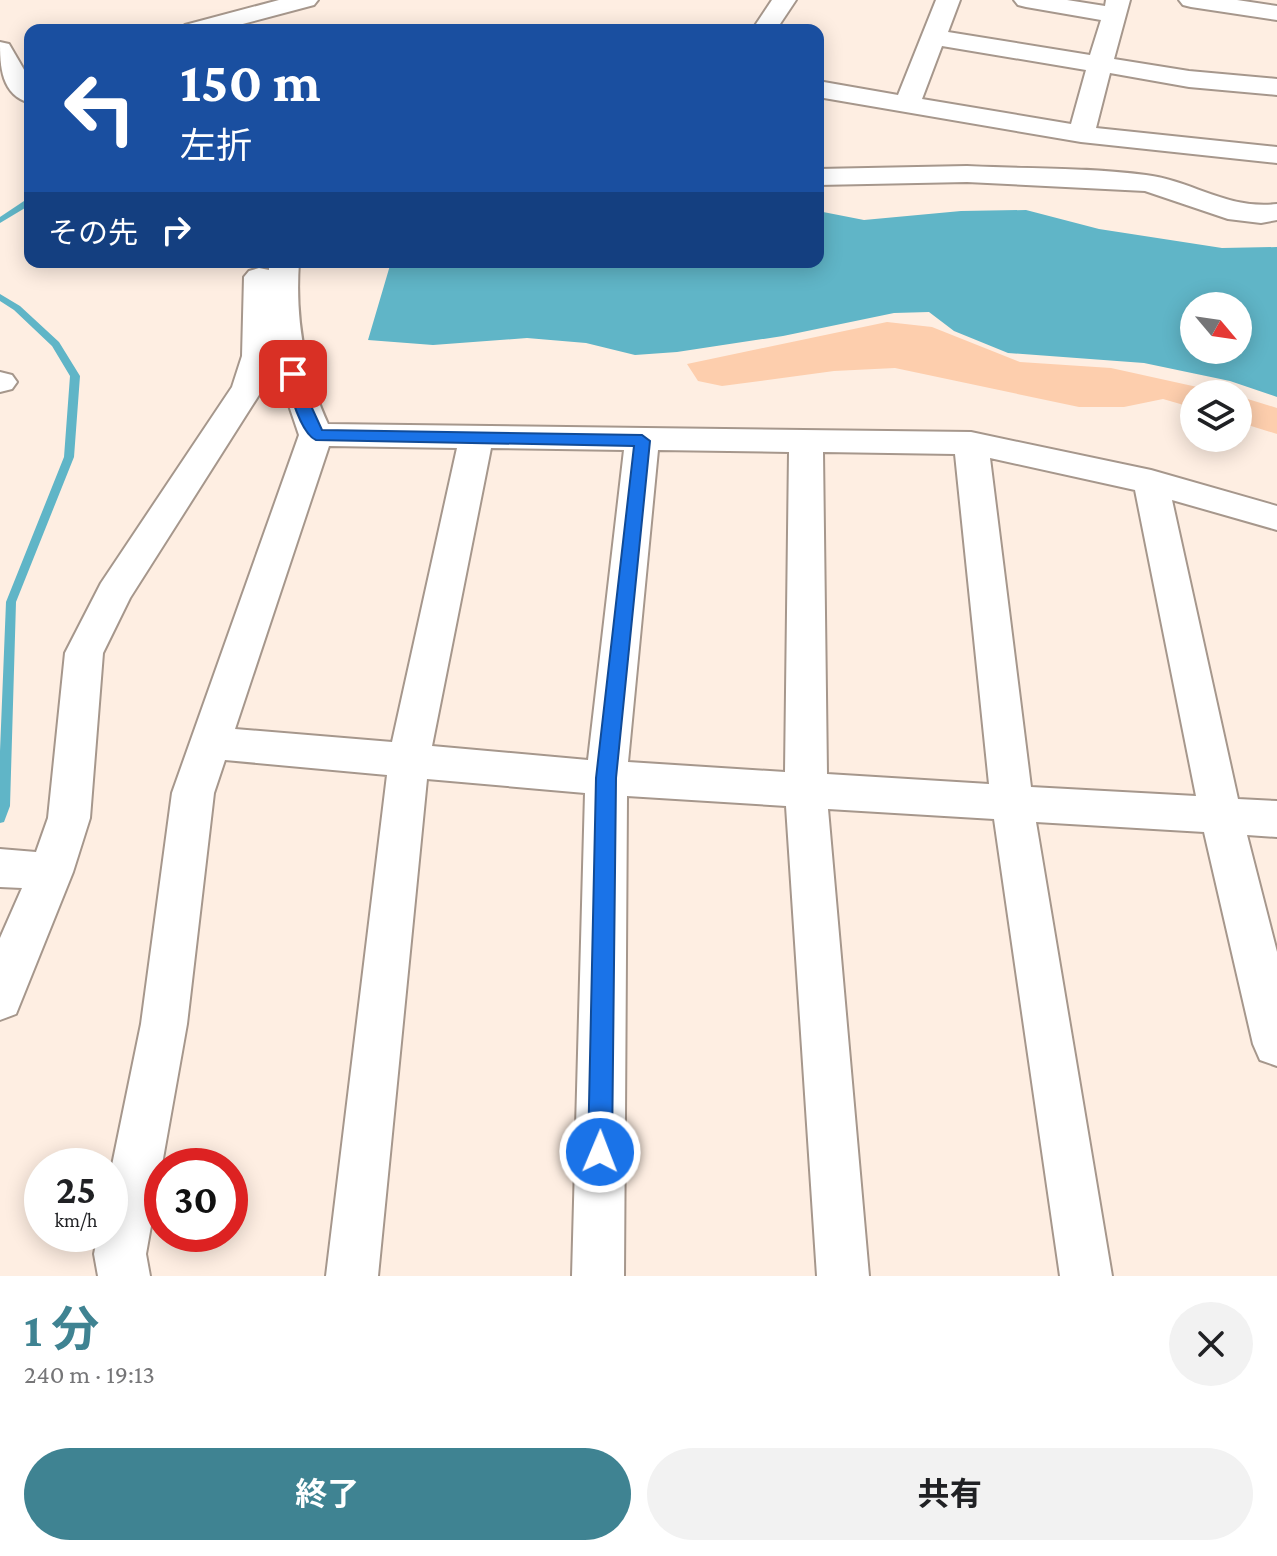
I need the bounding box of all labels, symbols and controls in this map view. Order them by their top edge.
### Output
text: 150 m [180,51,321,113]
icon: left [48,56,152,160]
text: 左折 [180,126,252,166]
icon: right [154,208,198,252]
text: その先 [48,216,138,249]
north arrow [1180,292,1252,364]
map controls [1180,292,1252,452]
pin [259,340,327,408]
icon: arrive [271,352,315,396]
button: layers [1180,380,1252,452]
position arrow [558,1110,642,1194]
speed limit sign: 30 [144,1148,248,1252]
text: 25 [56,1167,96,1212]
text: km/h [54,1209,98,1231]
button: close [1169,1302,1253,1386]
text: 1 分 [24,1303,99,1356]
text: 240 m · 19:13 [24,1360,155,1389]
button: 終了 [24,1448,631,1540]
button: 共有 [647,1448,1253,1540]

